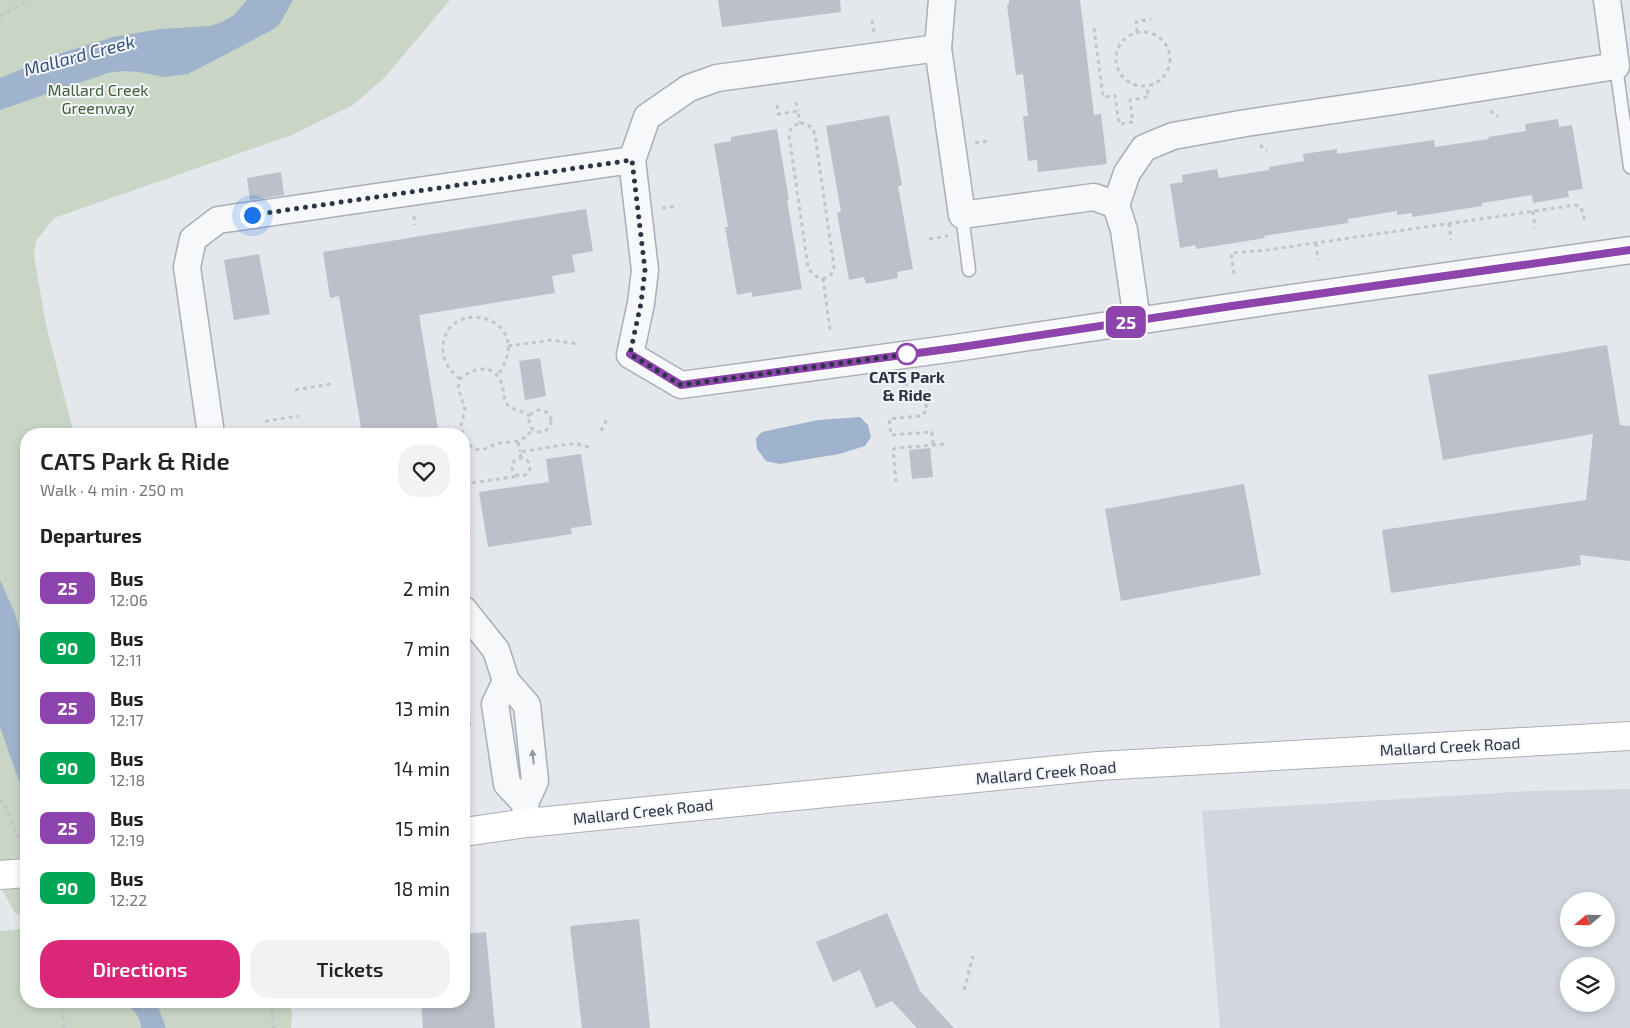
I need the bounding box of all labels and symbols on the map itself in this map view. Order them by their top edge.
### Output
water label: Mallard Creek [21,30,137,80]
park label: Mallard Creek Greenway [48,80,148,117]
your location [240,203,265,228]
line badge: 25 [1104,306,1148,338]
marker: CATS Park & Ride [896,343,918,365]
place label: CATS Park & Ride [869,367,945,404]
street label: Mallard Creek Road [1379,733,1521,759]
one-way arrow [528,749,536,765]
street label: Mallard Creek Road [975,756,1117,788]
street label: Mallard Creek Road [572,794,714,828]
north arrow [1560,892,1615,948]

